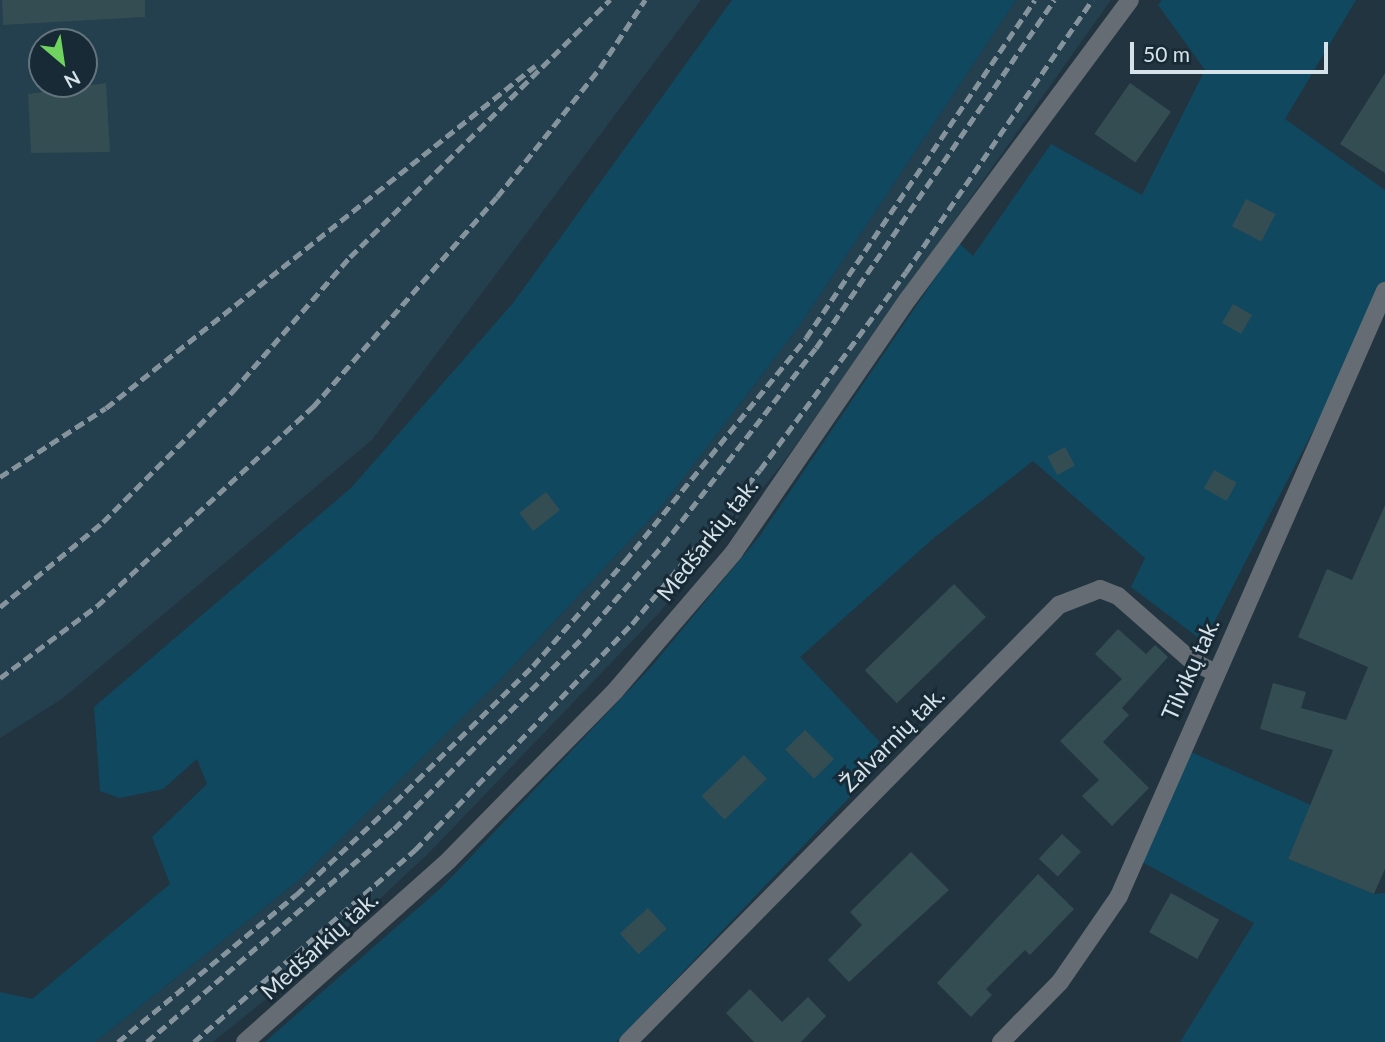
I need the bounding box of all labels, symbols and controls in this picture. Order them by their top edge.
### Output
north arrow [28,28,98,98]
scale bar [1133,28,1331,72]
text: 50 m [1143,41,1190,66]
text: N [60,66,84,94]
street label: Medšarkių tak. [650,472,764,606]
street label: Tilvikų tak. [1155,614,1225,724]
street label: Žalvarnių tak. [834,681,950,797]
street label: Medšarkių tak. [255,885,383,1005]

